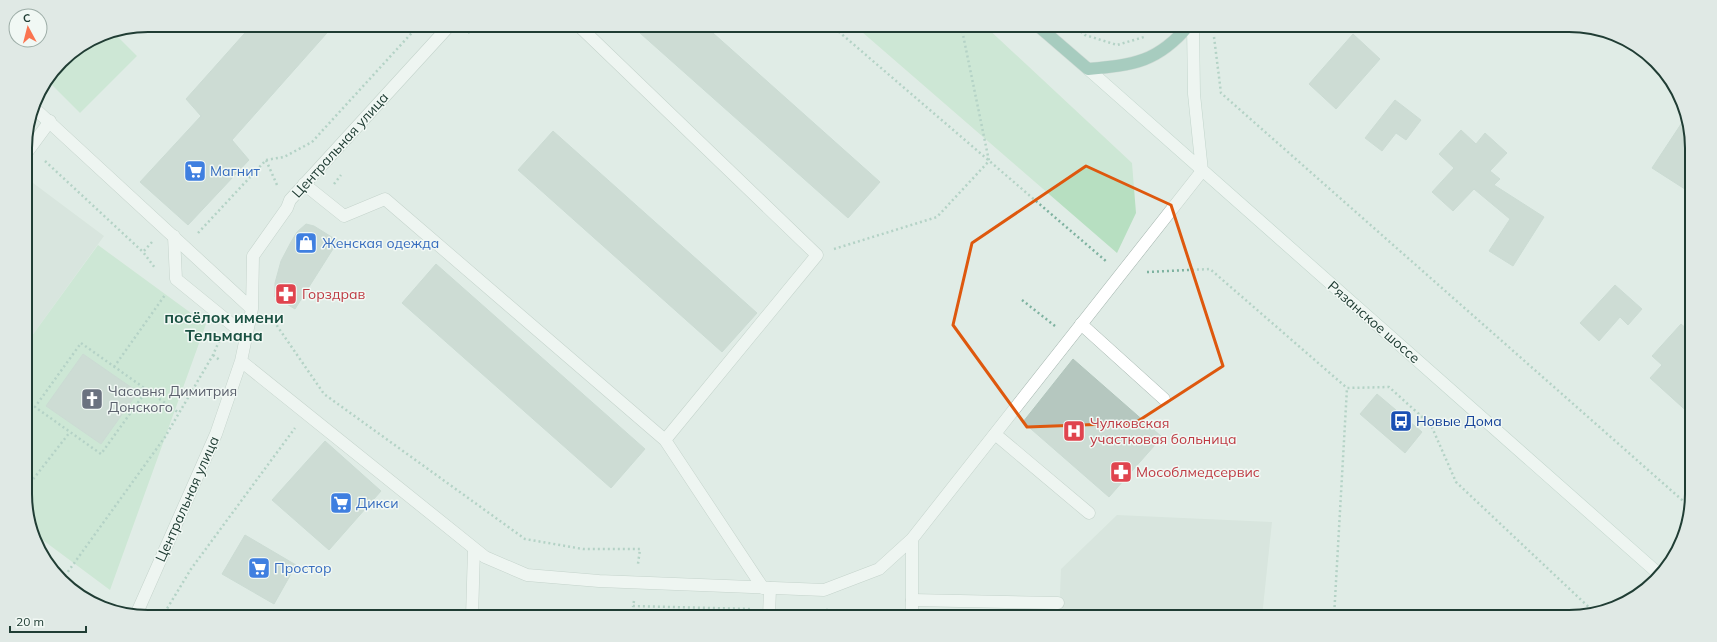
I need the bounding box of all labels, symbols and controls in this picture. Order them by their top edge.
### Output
north arrow [8,8,48,48]
text: С [22,11,32,25]
street label: Центральная улица [288,89,392,201]
supermarket icon: Магнит [182,158,208,184]
place label: Магнит [210,162,260,180]
shop icon: Женская одежда [293,230,319,256]
place label: Женская одежда [322,234,439,252]
street label: Рязанское шоссе [1324,277,1424,367]
pharmacy icon: Горздрав [273,281,299,307]
place label: Горздрав [302,285,366,303]
district label: посёлок имени Тельмана [164,307,284,345]
place label: Часовня Димитрия Донского [108,382,237,416]
church icon: Часовня Димитрия Донского [79,386,105,412]
bus stop icon: Новые Дома [1388,408,1414,434]
place label: Новые Дома [1416,412,1502,430]
place label: Чулковская участковая больница [1090,414,1237,448]
hospital icon: Чулковская участковая больница [1061,418,1087,444]
street label: Центральная улица [151,433,223,565]
pharmacy icon: Мособлмедсервис [1108,459,1134,485]
place label: Мособлмедсервис [1136,463,1260,481]
supermarket icon: Дикси [328,490,354,516]
place label: Дикси [356,494,399,512]
supermarket icon: Простор [246,555,272,581]
place label: Простор [274,559,331,577]
scale bar [10,608,86,634]
text: 20 m [16,614,44,629]

